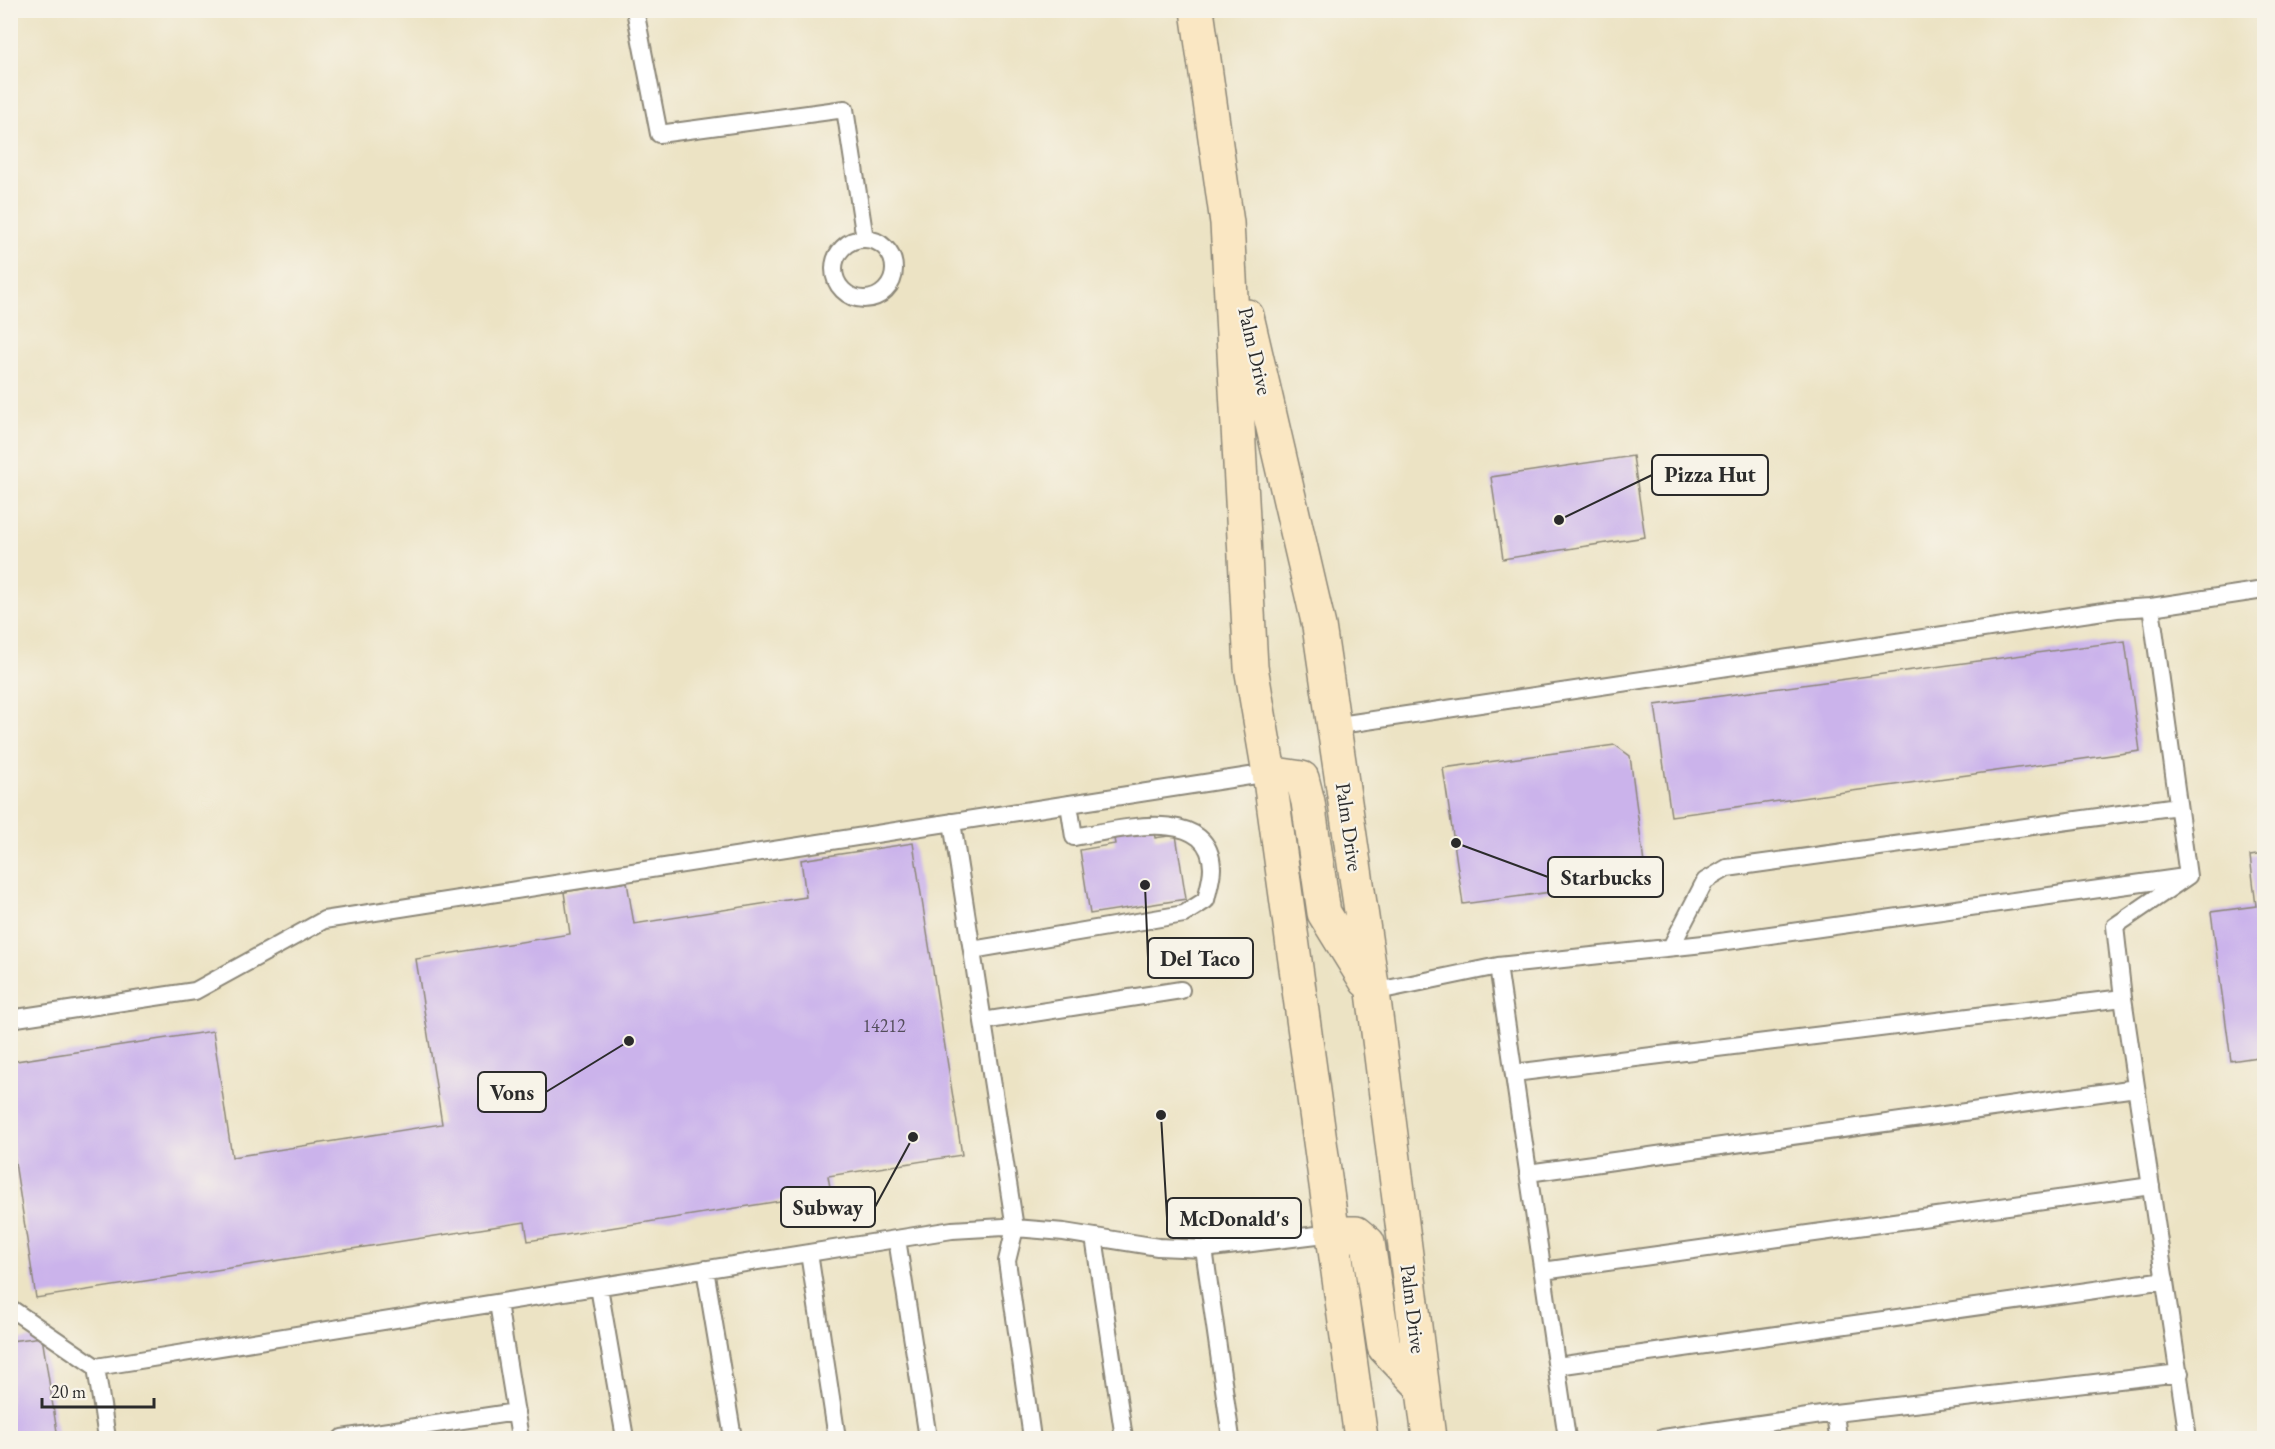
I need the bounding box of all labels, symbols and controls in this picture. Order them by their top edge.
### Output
street label: Palm Drive [1232,304,1279,397]
callout: Pizza Hut [1652,455,1768,495]
text: Pizza Hut [1664,460,1757,489]
street label: Palm Drive [1330,781,1369,873]
callout: Starbucks [1548,857,1663,897]
text: Starbucks [1561,863,1651,892]
callout: Del Taco [1148,938,1253,978]
text: Del Taco [1160,944,1240,973]
house number: 14212 [862,1014,906,1037]
callout: Vons [478,1072,546,1112]
text: Vons [490,1078,534,1107]
callout: Subway [781,1187,875,1227]
text: Subway [793,1193,864,1222]
callout: McDonald's [1167,1198,1301,1238]
text: McDonald's [1179,1204,1289,1233]
street label: Palm Drive [1395,1263,1432,1355]
scale bar [42,1371,154,1409]
text: 20 m [51,1380,86,1403]

